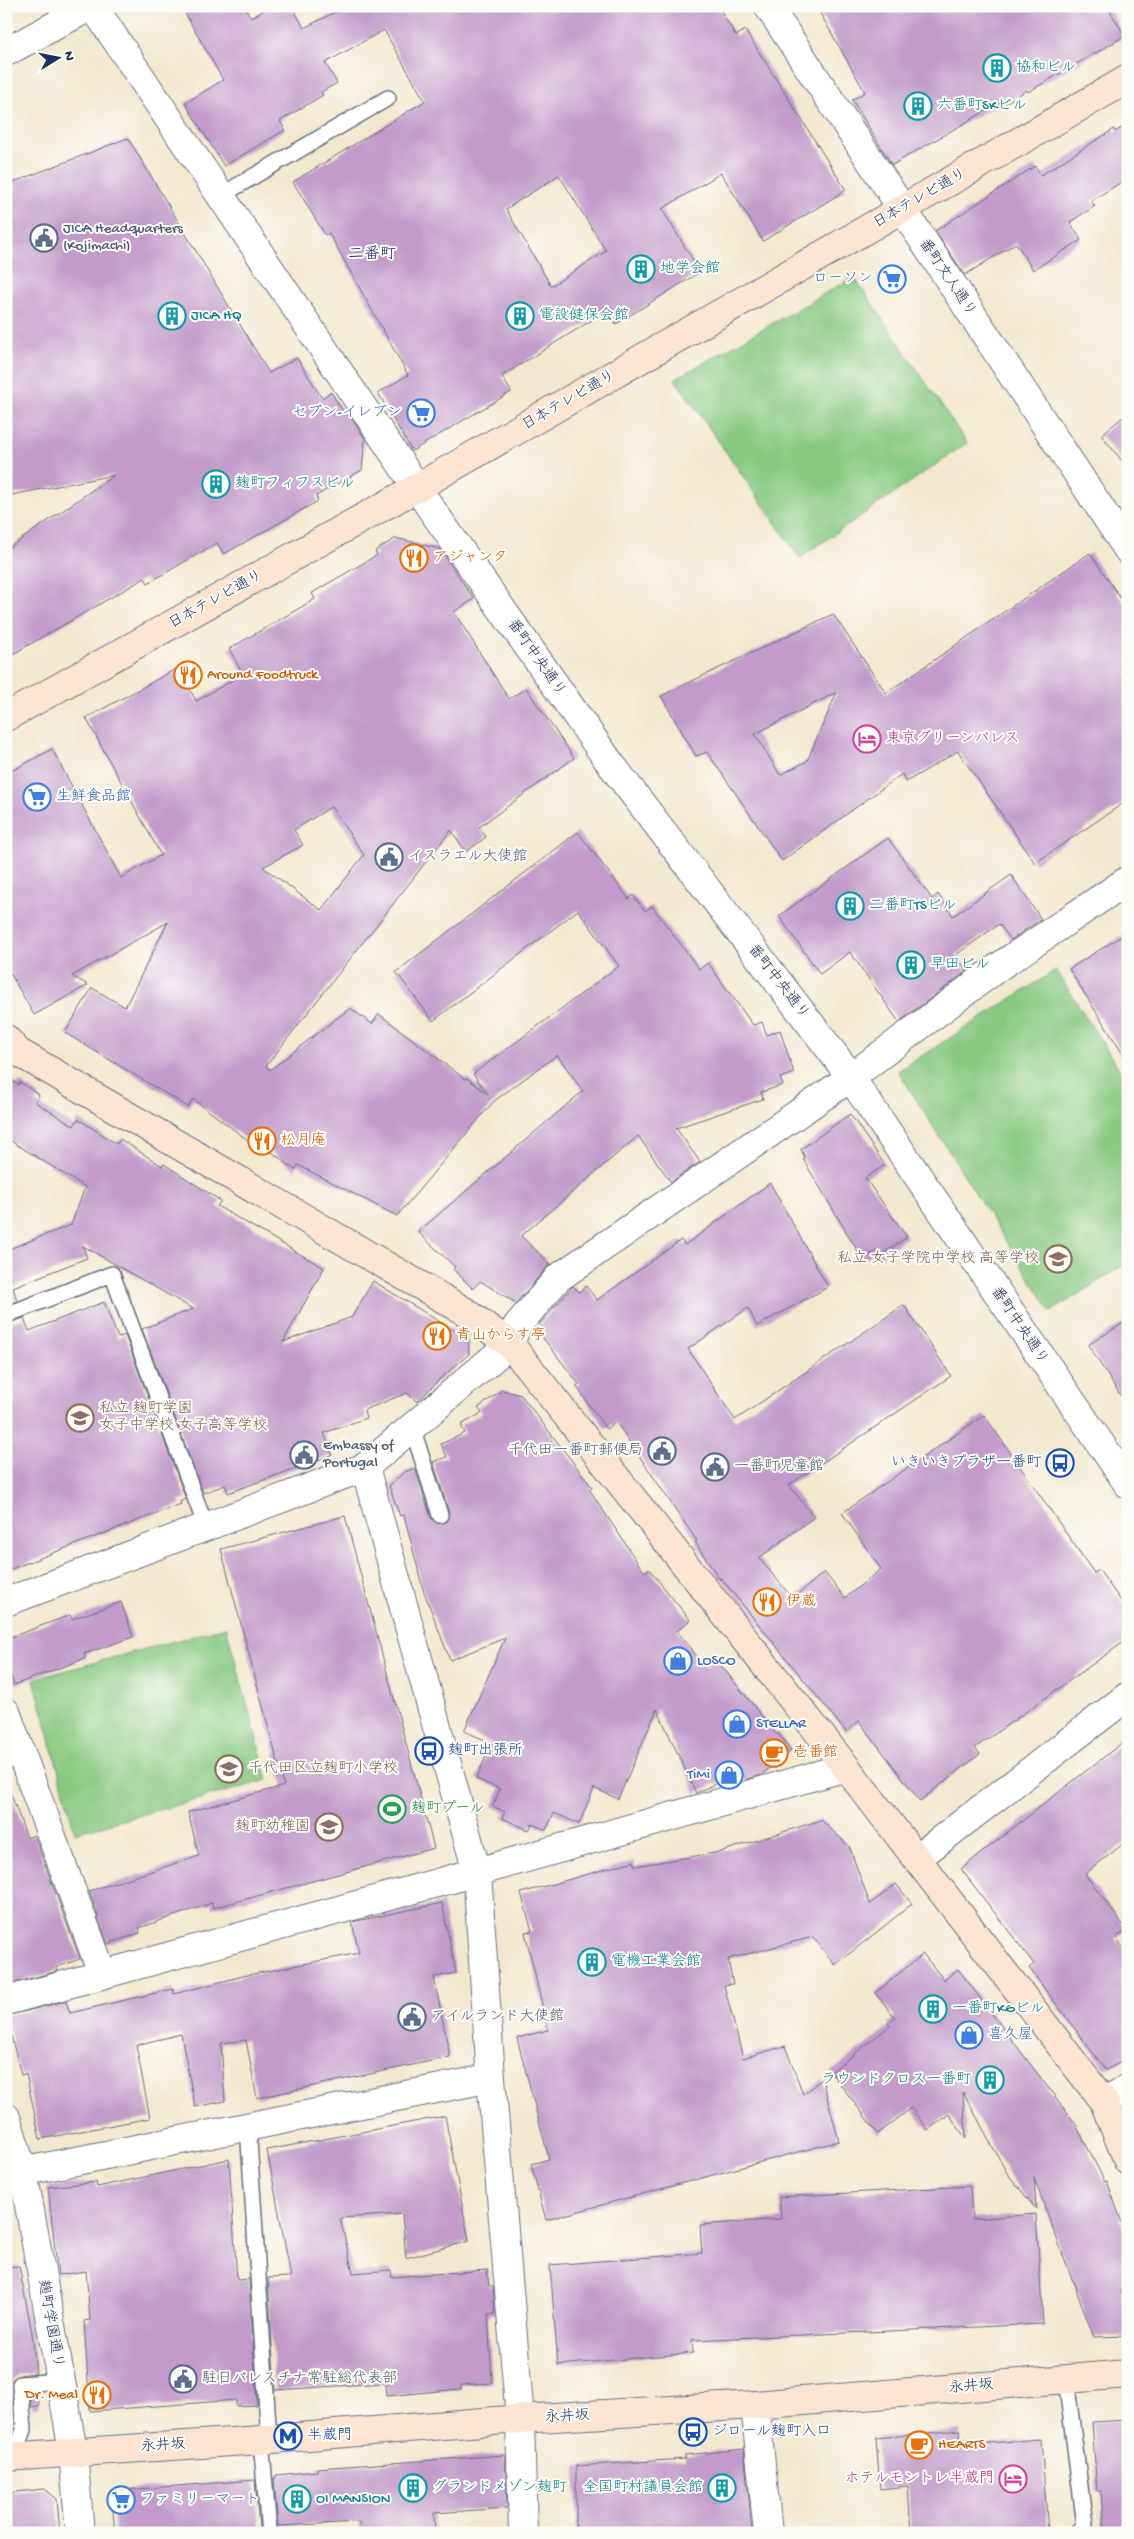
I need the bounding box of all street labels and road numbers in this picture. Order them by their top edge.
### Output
street label: 日本テレビ通り [870,164,970,233]
street label: 番町文人通り [914,236,980,320]
street label: 日本テレビ通り [519,366,619,435]
street label: 日本テレビ通り [165,566,266,633]
street label: 番町中央通り [503,615,570,700]
street label: 番町中央通り [743,940,814,1023]
street label: 番町中央通り [986,1283,1052,1368]
street label: 麹町学園通り [33,2278,67,2370]
street label: 永井坂 [948,2375,994,2398]
street label: 永井坂 [544,2406,590,2427]
street label: 永井坂 [140,2434,186,2457]

